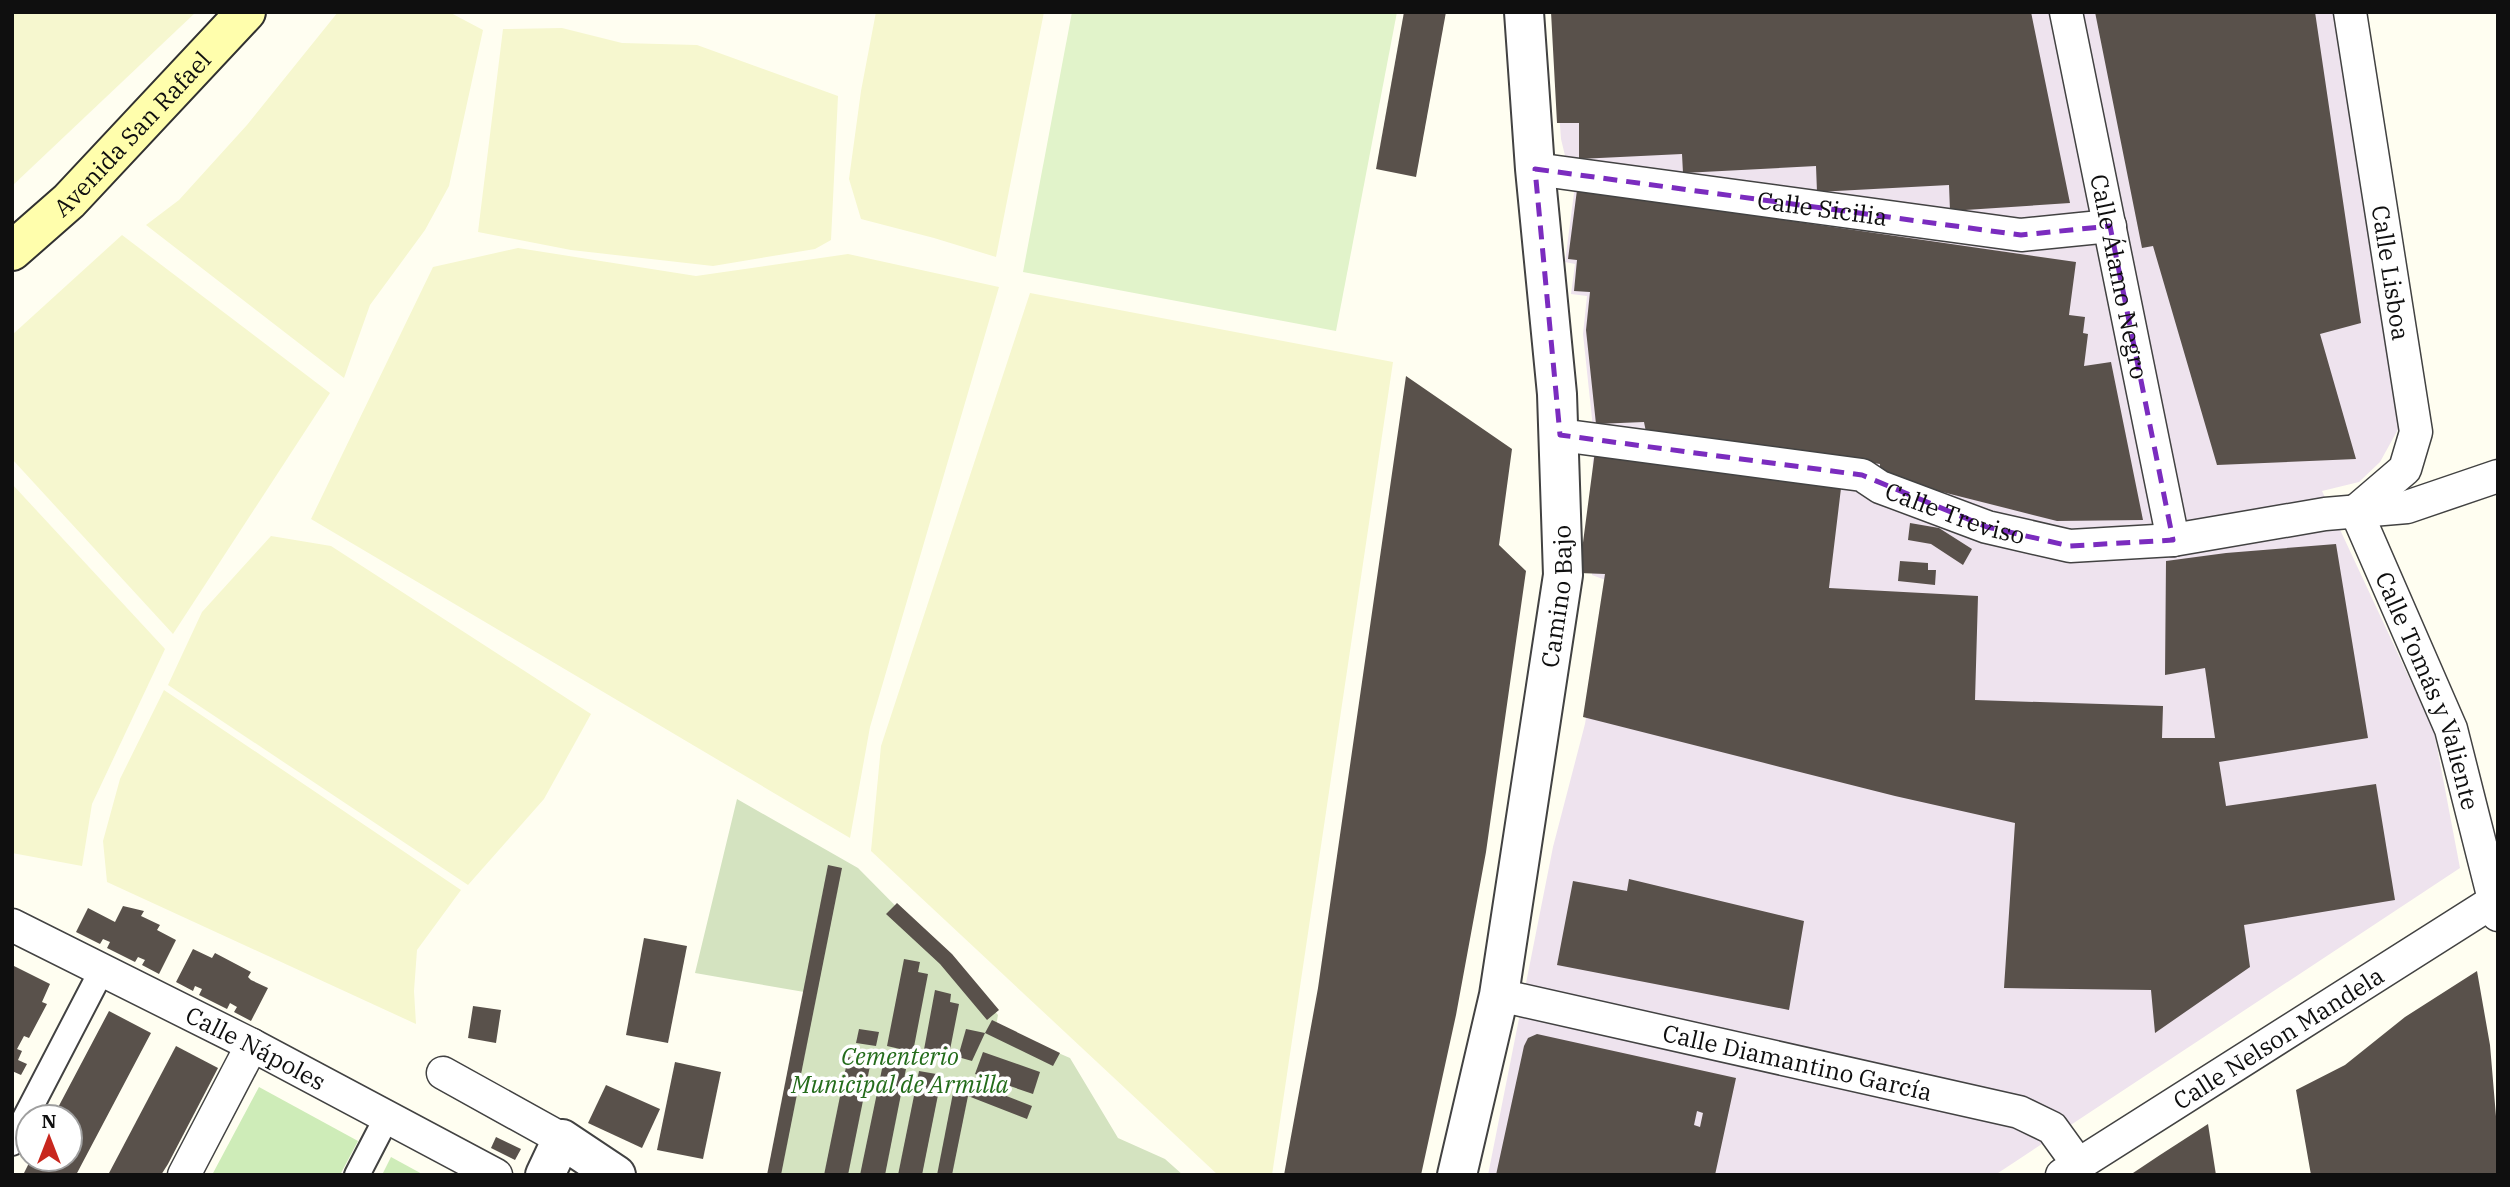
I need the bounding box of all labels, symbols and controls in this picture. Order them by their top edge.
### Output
street label: Avenida San Rafael [46,44,218,224]
street label: Calle Álamo Negro [2083,171,2156,382]
street label: Calle Sicilia [1755,183,1889,233]
street label: Calle Lisboa [2365,203,2417,343]
street label: Calle Treviso [1881,474,2028,551]
street label: Camino Bajo [1533,524,1579,670]
street label: Calle Tomás y Valiente [2368,567,2487,813]
street label: Calle Nelson Mandela [2167,959,2389,1117]
street label: Calle Nápoles [180,999,331,1097]
street label: Calle Diamantino García [1660,1016,1935,1108]
park label: Cementerio Municipal de Armilla [790,1040,1009,1100]
north arrow [14,1103,84,1173]
text: N [41,1109,57,1133]

